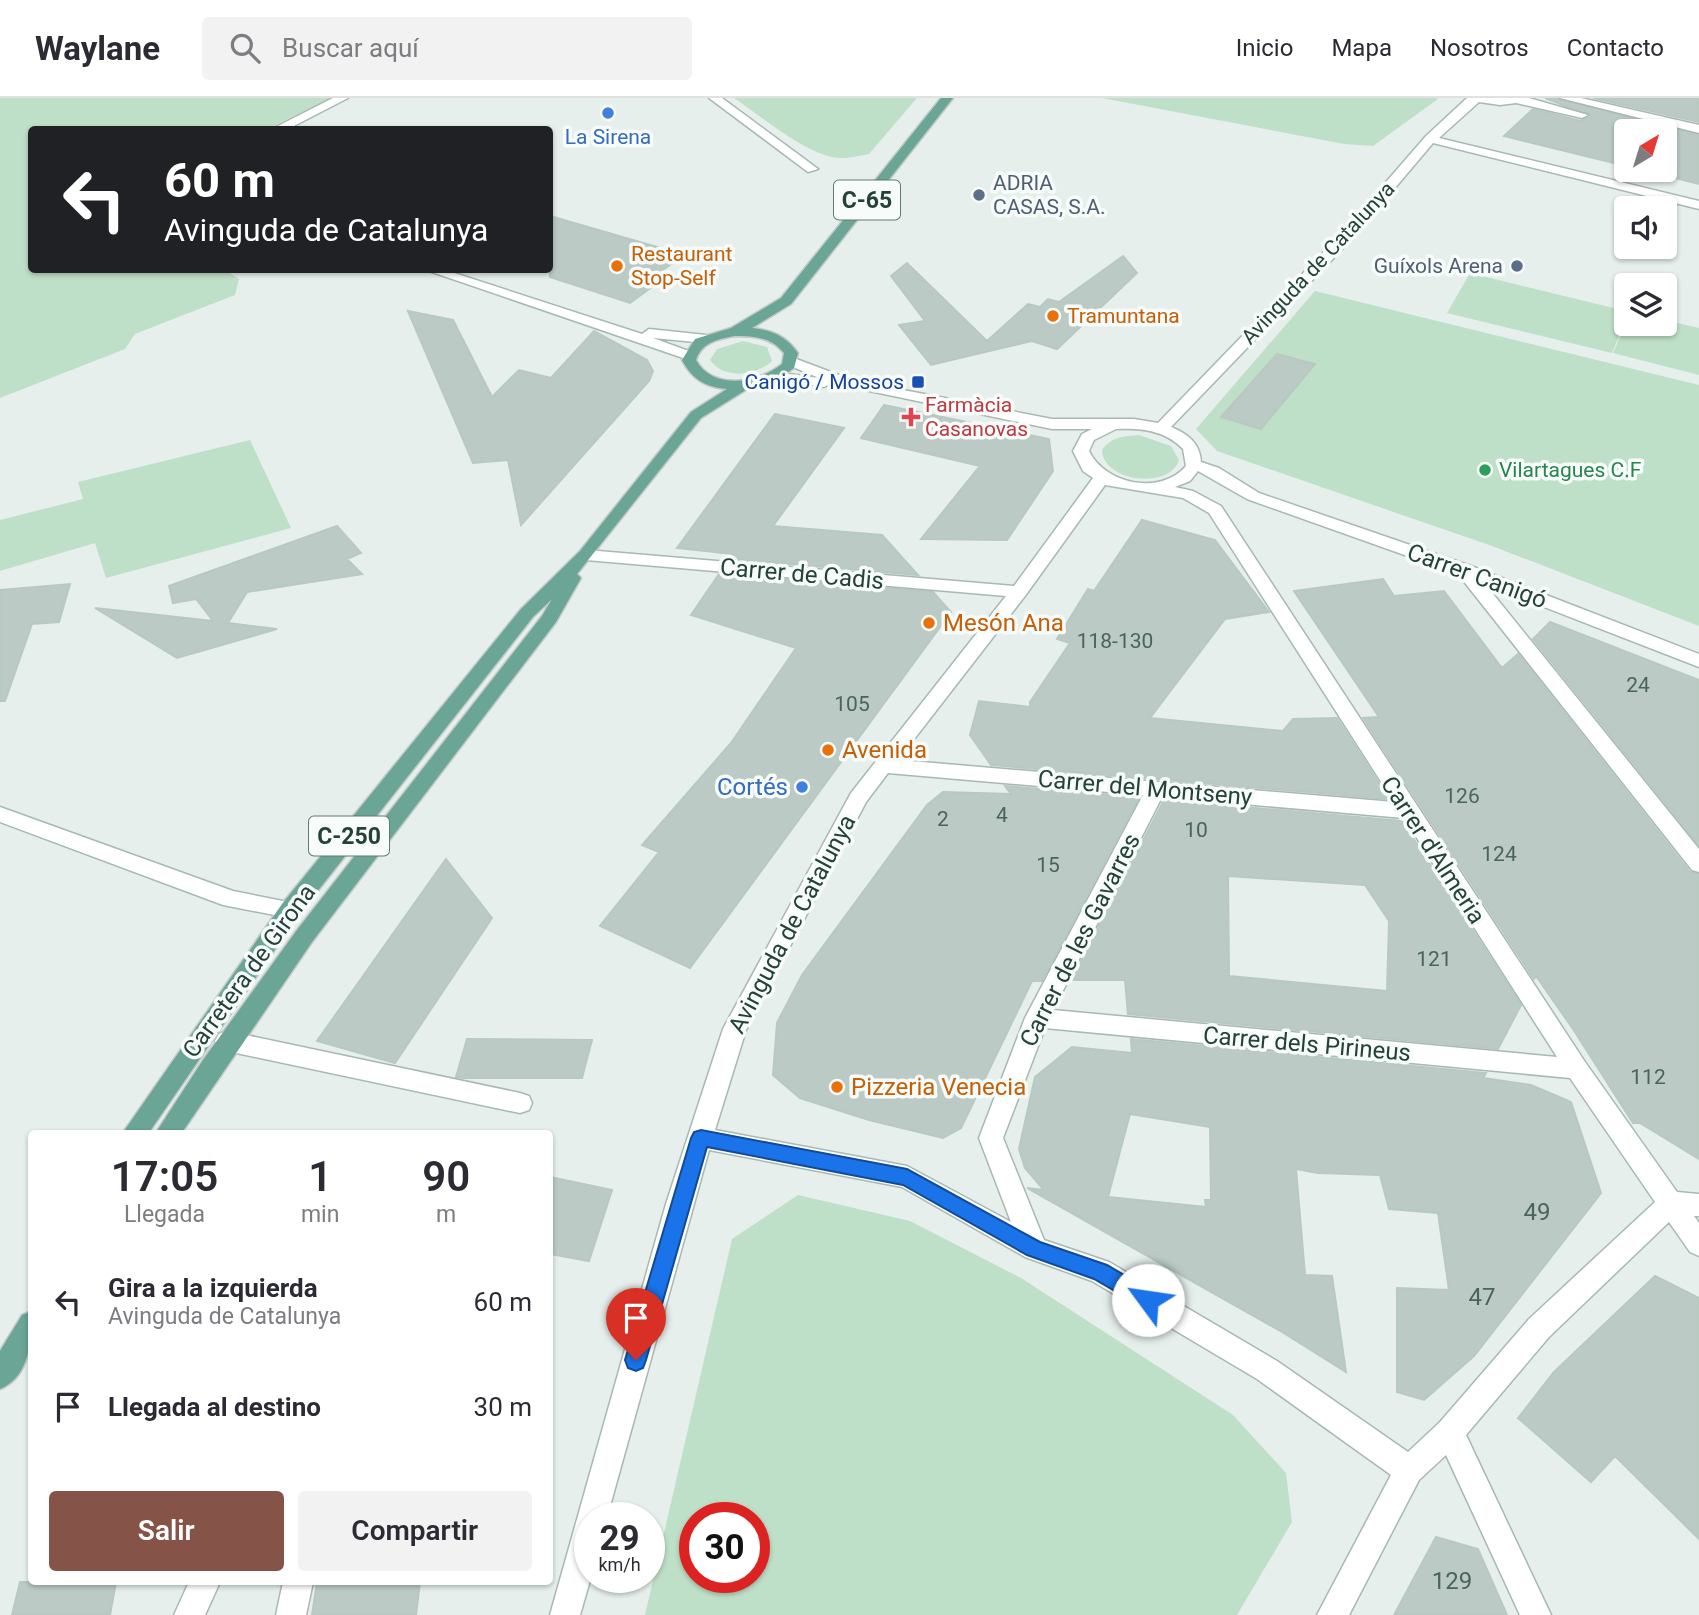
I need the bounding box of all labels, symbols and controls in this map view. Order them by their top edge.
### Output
search box [202,17,692,80]
text: Waylane [35,29,160,68]
icon: search [226,29,264,67]
text: Buscar aquí [282,33,419,63]
text: Inicio [1236,34,1293,62]
text: Mapa [1331,34,1392,62]
text: Nosotros [1430,34,1529,62]
text: Contacto [1567,34,1664,62]
marker: La Sirena [600,105,616,121]
north arrow [1614,119,1676,182]
map controls [1614,119,1677,336]
place label: La Sirena [565,125,651,149]
text: 60 m [164,152,275,209]
icon: left [49,154,140,245]
place label: ADRIA CASAS, S.A. [993,171,1106,219]
street label: Avinguda de Catalunya [1237,177,1399,349]
road number: C-65 [834,180,900,220]
marker: ADRIA CASAS, S.A. [971,187,987,203]
button: sound [1614,196,1677,259]
text: Avinguda de Catalunya [164,211,489,249]
place label: Restaurant Stop-Self [631,242,733,290]
place label: Guíxols Arena [1374,254,1503,278]
marker: Restaurant Stop-Self [609,258,625,274]
marker: Guíxols Arena [1509,258,1525,274]
button: layers [1614,273,1677,336]
place label: Tramuntana [1067,304,1180,328]
marker: Tramuntana [1045,308,1061,324]
place label: Canigó / Mossos [745,370,904,394]
marker: Canigó / Mossos [910,374,926,390]
place label: Farmàcia Casanovas [925,393,1028,441]
marker: Farmàcia Casanovas [903,409,919,425]
place label: Vilartagues C.F [1499,458,1641,482]
marker: Vilartagues C.F [1477,462,1493,478]
street label: Carrer Canigó [1403,538,1551,614]
street label: Carrer de Cadis [719,553,885,595]
place label: Mesón Ana [943,609,1064,637]
marker: Mesón Ana [921,615,937,631]
house number: 118-130 [1077,629,1153,653]
house number: 24 [1626,673,1650,697]
house number: 105 [834,692,870,716]
place label: Avenida [842,736,927,764]
marker: Avenida [820,742,836,758]
street label: Carrer del Montseny [1037,765,1254,811]
street label: Carrer d'Almeria [1375,771,1491,929]
place label: Cortés [717,773,788,801]
marker: Cortés [794,779,810,795]
house number: 126 [1444,784,1480,808]
house number: 4 [996,803,1008,827]
house number: 2 [937,807,949,831]
street label: Avinguda de Catalunya [723,810,861,1038]
road number: C-250 [309,816,389,856]
house number: 10 [1184,818,1208,842]
street label: Carrer de les Gavarres [1014,829,1146,1051]
house number: 124 [1481,842,1517,866]
house number: 15 [1036,853,1060,877]
street label: Carretera de Girona [177,879,321,1063]
house number: 121 [1416,947,1452,971]
street label: Carrer dels Pirineus [1202,1021,1412,1067]
house number: 112 [1630,1065,1666,1089]
place label: Pizzeria Venecia [851,1073,1026,1101]
marker: Pizzeria Venecia [829,1079,845,1095]
text: 17:05 [111,1152,218,1201]
text: 1 [308,1152,332,1201]
text: 90 [422,1152,470,1201]
house number: 49 [1524,1198,1550,1226]
text: Llegada [124,1201,205,1228]
text: min [301,1201,339,1228]
text: m [436,1201,456,1228]
position arrow [1111,1263,1185,1337]
text: Gira a la izquierda [108,1273,318,1303]
icon: left [49,1283,87,1321]
house number: 47 [1469,1283,1495,1311]
text: 60 m [474,1287,532,1317]
pin [606,1288,666,1360]
icon: arrive [617,1299,655,1337]
text: Avinguda de Catalunya [108,1303,341,1330]
icon: arrive [49,1388,87,1426]
text: Llegada al destino [108,1392,321,1422]
text: 30 m [474,1392,532,1422]
button: Salir [49,1491,284,1571]
button: Compartir [298,1491,532,1571]
speed limit sign: 30 [679,1502,770,1593]
text: 29 [599,1518,640,1559]
text: km/h [598,1554,641,1575]
house number: 129 [1432,1567,1472,1595]

